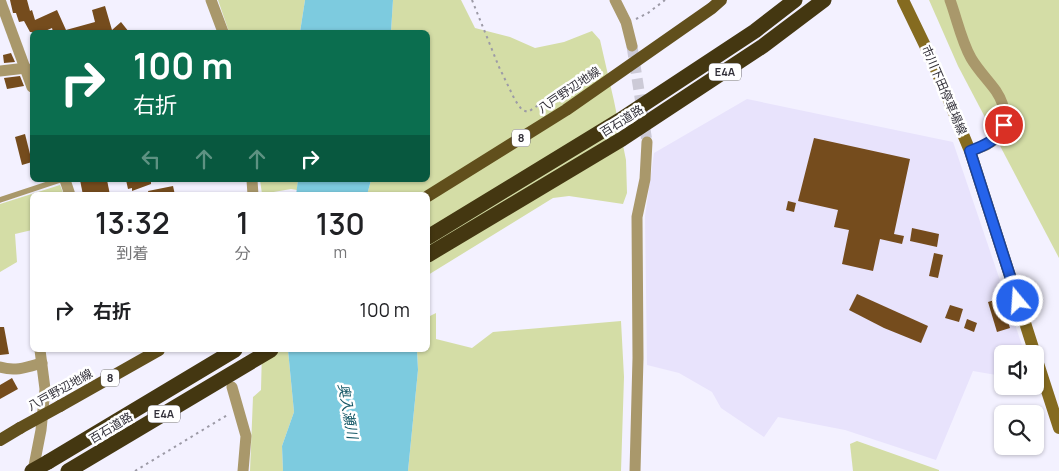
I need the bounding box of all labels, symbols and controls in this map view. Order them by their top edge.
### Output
text: 100 m [133,42,233,90]
street label: 市川下田停車場線 [918,42,971,137]
icon: right [50,50,115,115]
street label: 八戸野辺地線 [534,62,603,117]
road number: E4A [709,64,741,80]
text: 右折 [133,90,177,120]
street label: 百石道路 [597,101,647,141]
pin [983,104,1025,146]
icon: arrive [990,111,1018,139]
road number: 8 [512,130,530,146]
icon: left [137,145,165,173]
icon: ahead [190,145,218,173]
icon: ahead [243,145,271,173]
icon: right [296,145,324,173]
text: 13:32 [95,202,170,243]
text: 1 [236,202,249,243]
text: 130 [316,203,365,244]
text: m [334,241,347,263]
text: 到着 [116,242,148,264]
text: 分 [235,242,251,264]
position arrow [991,274,1043,326]
icon: right [50,296,78,324]
text: 100 m [359,297,410,323]
text: 右折 [93,298,131,324]
map controls [994,345,1044,455]
button: sound [994,345,1044,395]
street label: 八戸野辺地線 [24,365,95,414]
road number: 8 [101,369,119,386]
water label: 奥入瀬川 [334,382,363,442]
button: search [994,405,1044,455]
road number: E4A [148,406,180,422]
street label: 百石道路 [86,408,136,447]

